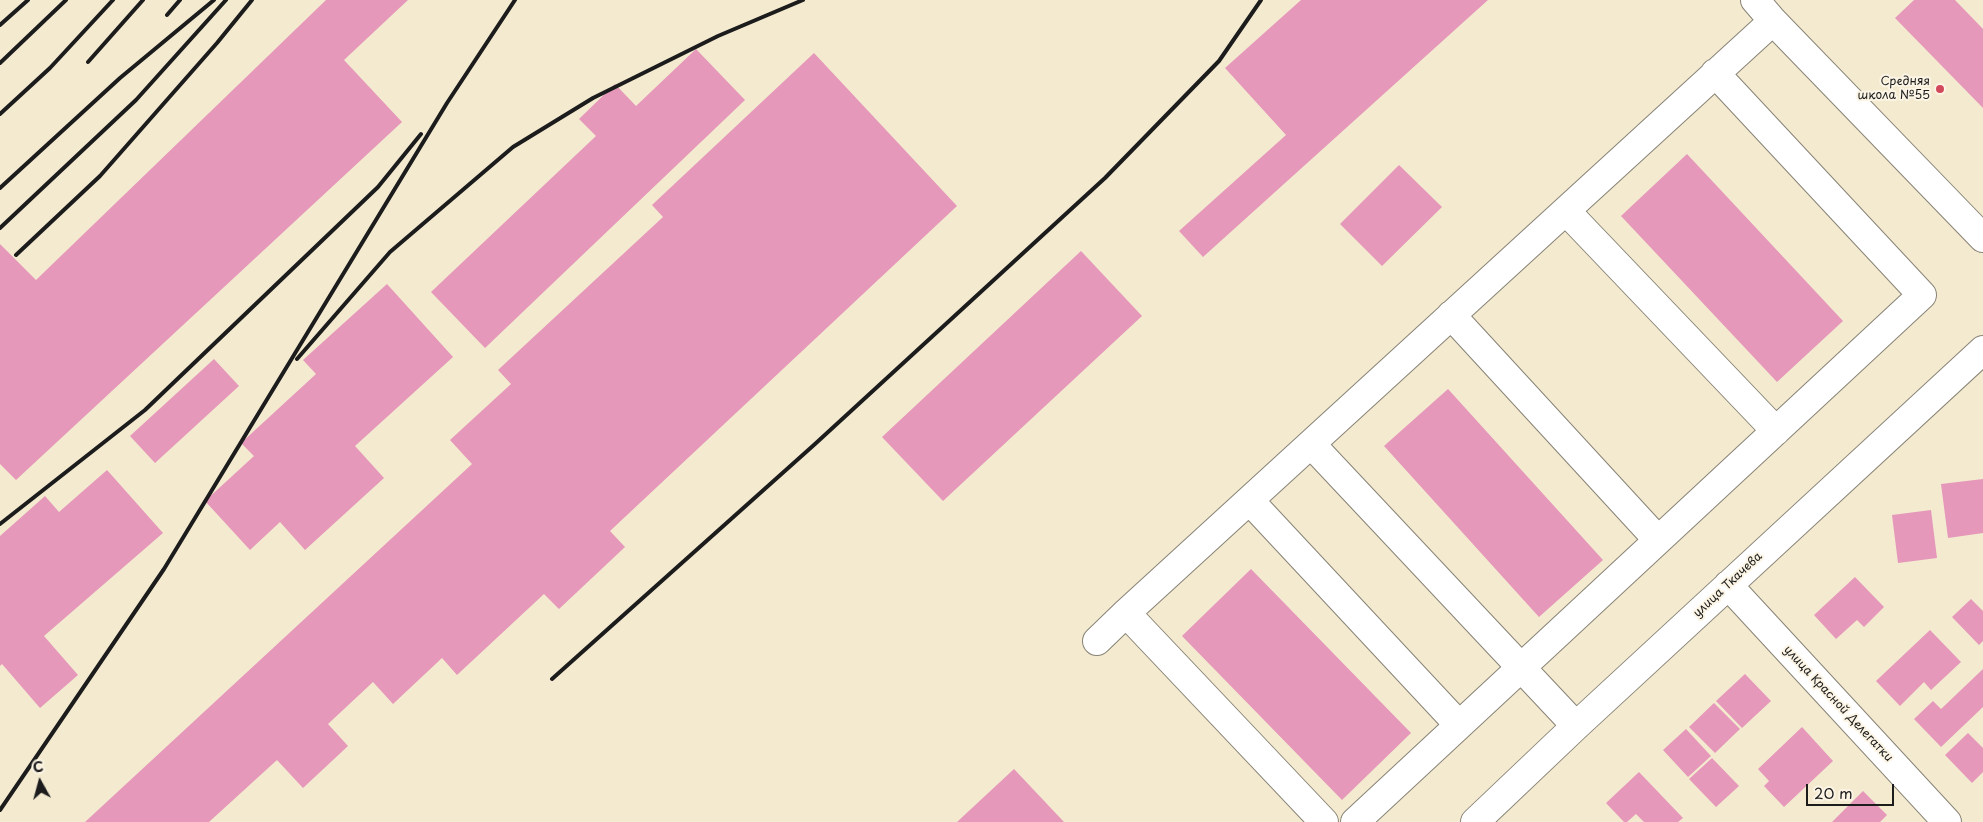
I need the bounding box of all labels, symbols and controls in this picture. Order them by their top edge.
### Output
place label: Средняя школа №55 [1858,75,1930,103]
marker: Средняя школа №55 [1934,83,1946,95]
street label: улица Ткачева [1691,549,1765,621]
street label: улица Красной Делегатки [1780,643,1896,765]
text: С [32,756,45,778]
north arrow [15,757,65,807]
scale bar [1808,774,1896,806]
text: 20 m [1814,781,1853,804]

